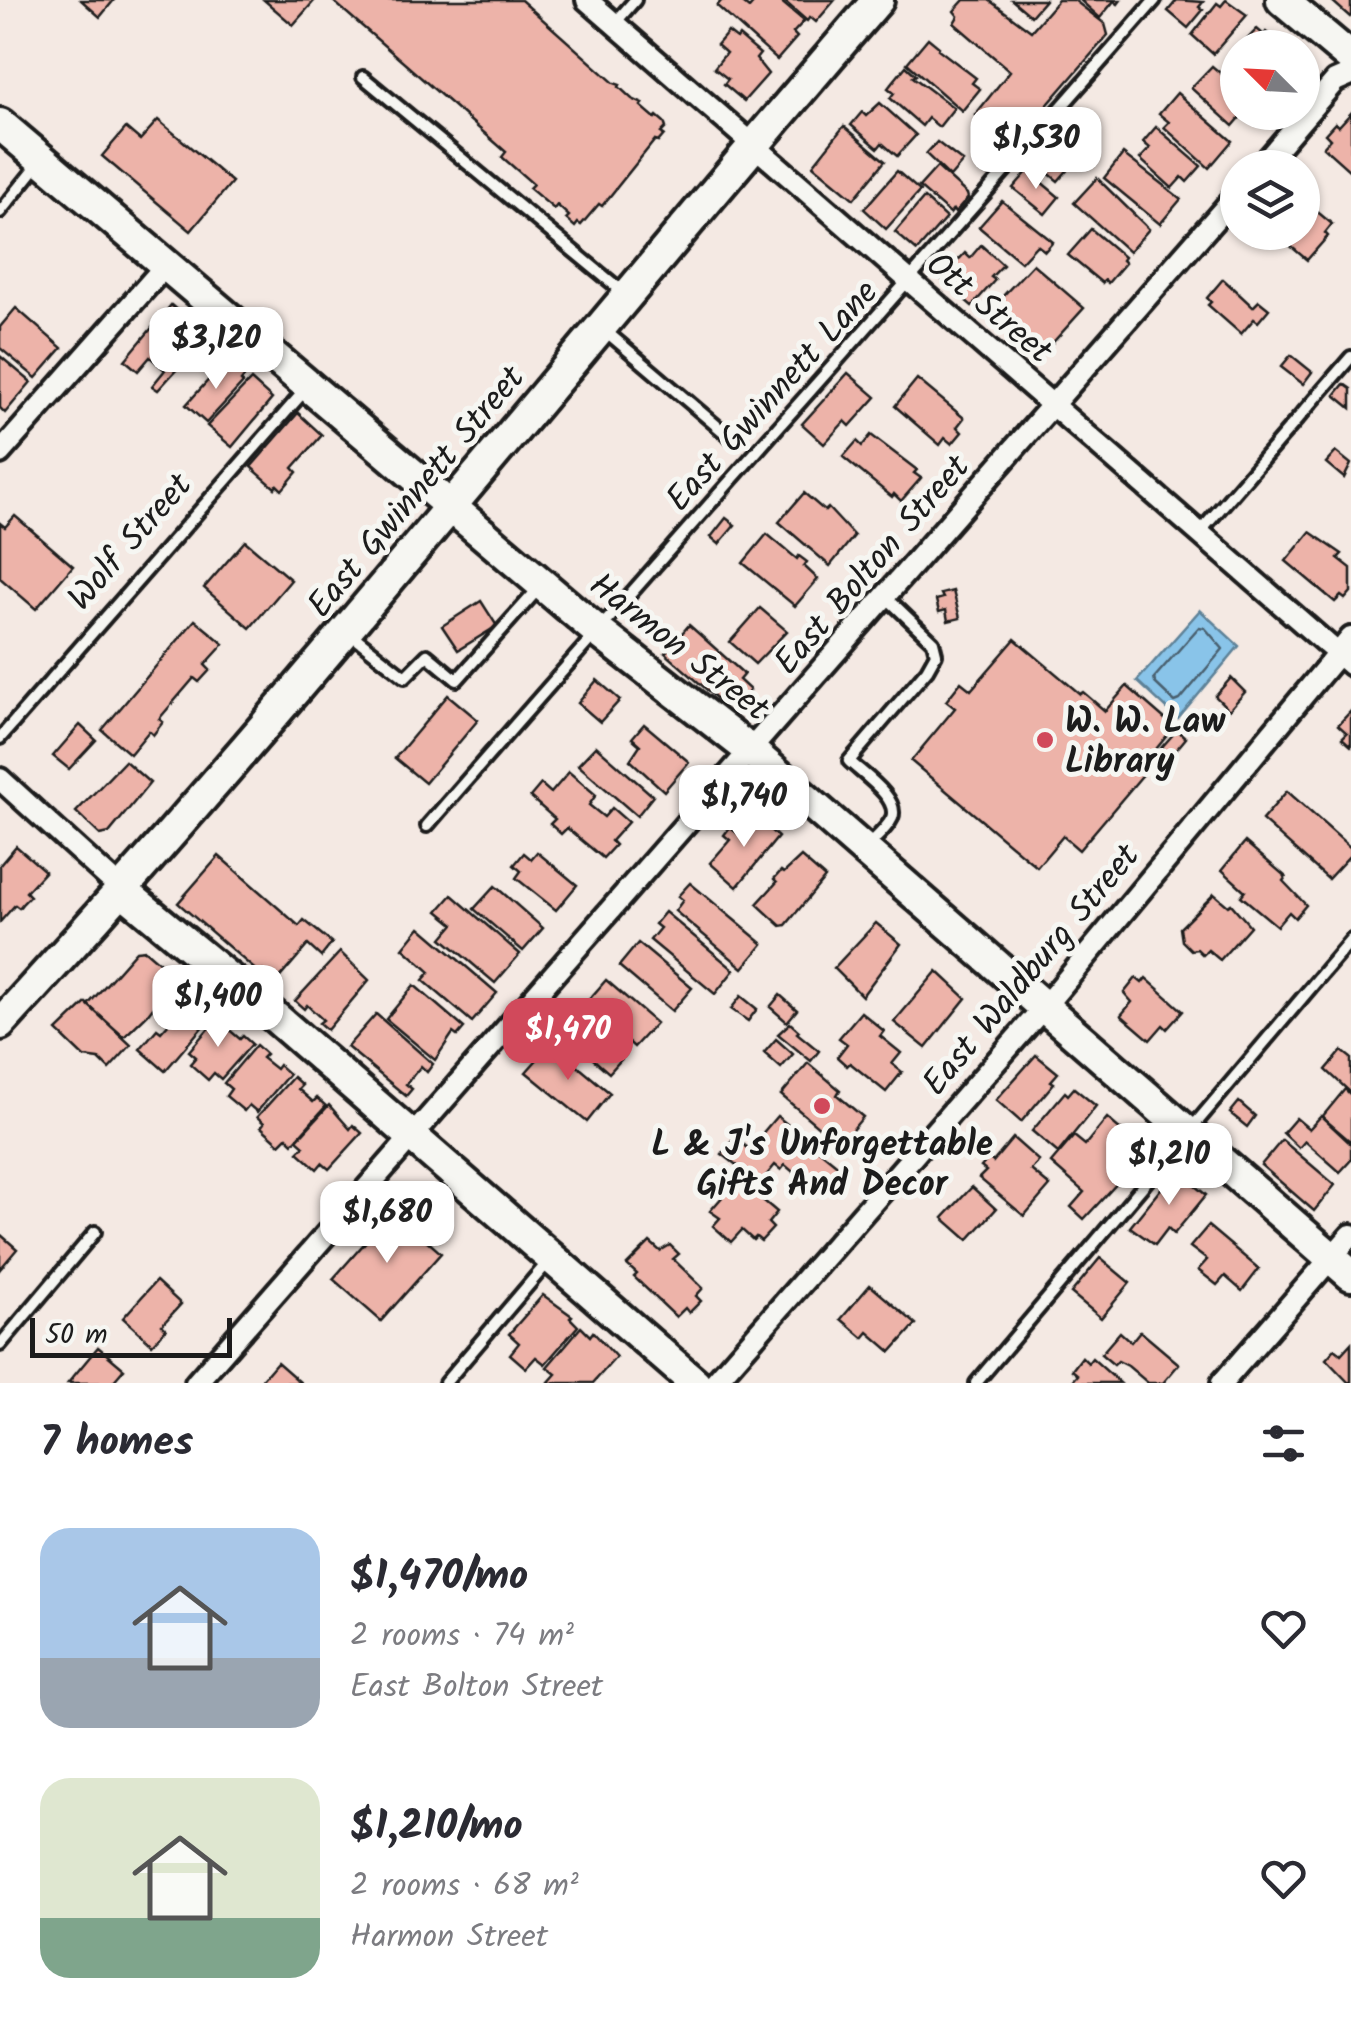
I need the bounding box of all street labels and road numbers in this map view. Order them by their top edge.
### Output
street label: Ott Street [912,239,1064,380]
street label: East Gwinnett Lane [653,268,893,526]
street label: East Gwinnett Street [294,354,540,632]
street label: East Bolton Street [761,443,986,689]
street label: Wolf Street [55,461,208,625]
street label: Harmon Street [576,560,781,737]
street label: East Waldburg Street [909,832,1155,1110]

